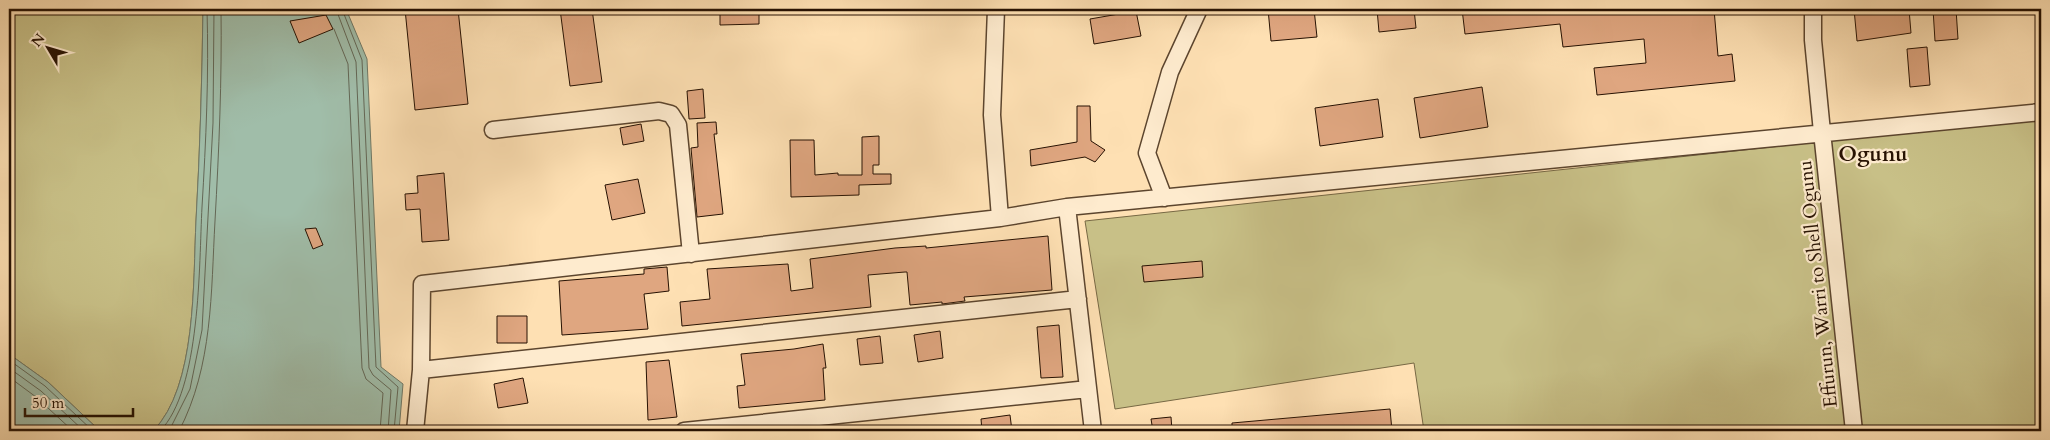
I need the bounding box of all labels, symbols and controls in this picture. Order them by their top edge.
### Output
north arrow [22,22,72,72]
text: N [27,30,49,51]
district label: Ogunu [1838,140,1908,169]
street label: Effurun, Warri to Shell Ogunu [1792,159,1844,409]
scale bar [25,385,132,417]
text: 50 m [32,393,64,413]

